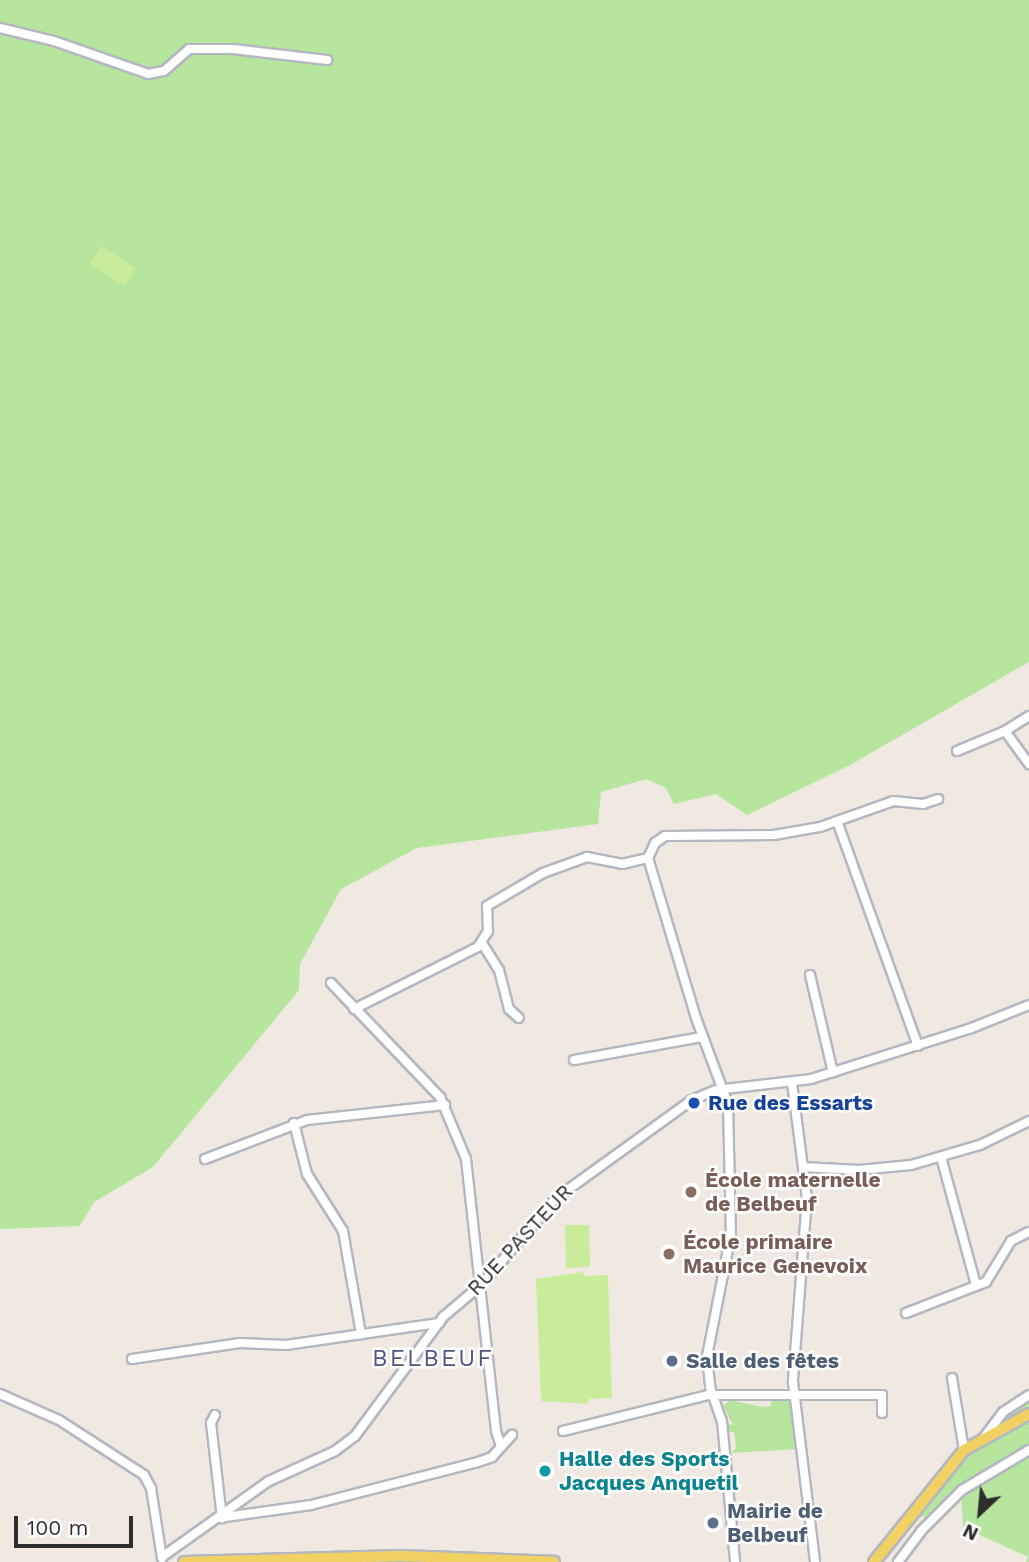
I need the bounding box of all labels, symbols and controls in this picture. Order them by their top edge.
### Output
place label: Rue des Essarts [708,1090,873,1116]
marker: Rue des Essarts [686,1095,702,1111]
place label: École maternelle de Belbeuf [705,1167,881,1217]
street label: RUE PASTEUR [462,1179,578,1301]
marker: École maternelle de Belbeuf [683,1184,699,1200]
place label: École primaire Maurice Genevoix [683,1229,867,1279]
marker: École primaire Maurice Genevoix [661,1246,677,1262]
district label: BELBEUF [373,1345,493,1373]
place label: Salle des fêtes [686,1348,839,1374]
marker: Salle des fêtes [664,1353,680,1369]
place label: Halle des Sports Jacques Anquetil [559,1446,739,1496]
marker: Halle des Sports Jacques Anquetil [537,1463,553,1479]
north arrow [945,1478,1015,1548]
place label: Mairie de Belbeuf [727,1498,823,1548]
scale bar [18,1502,136,1546]
text: 100 m [27,1515,89,1540]
marker: Mairie de Belbeuf [705,1515,721,1531]
text: N [959,1519,982,1546]

